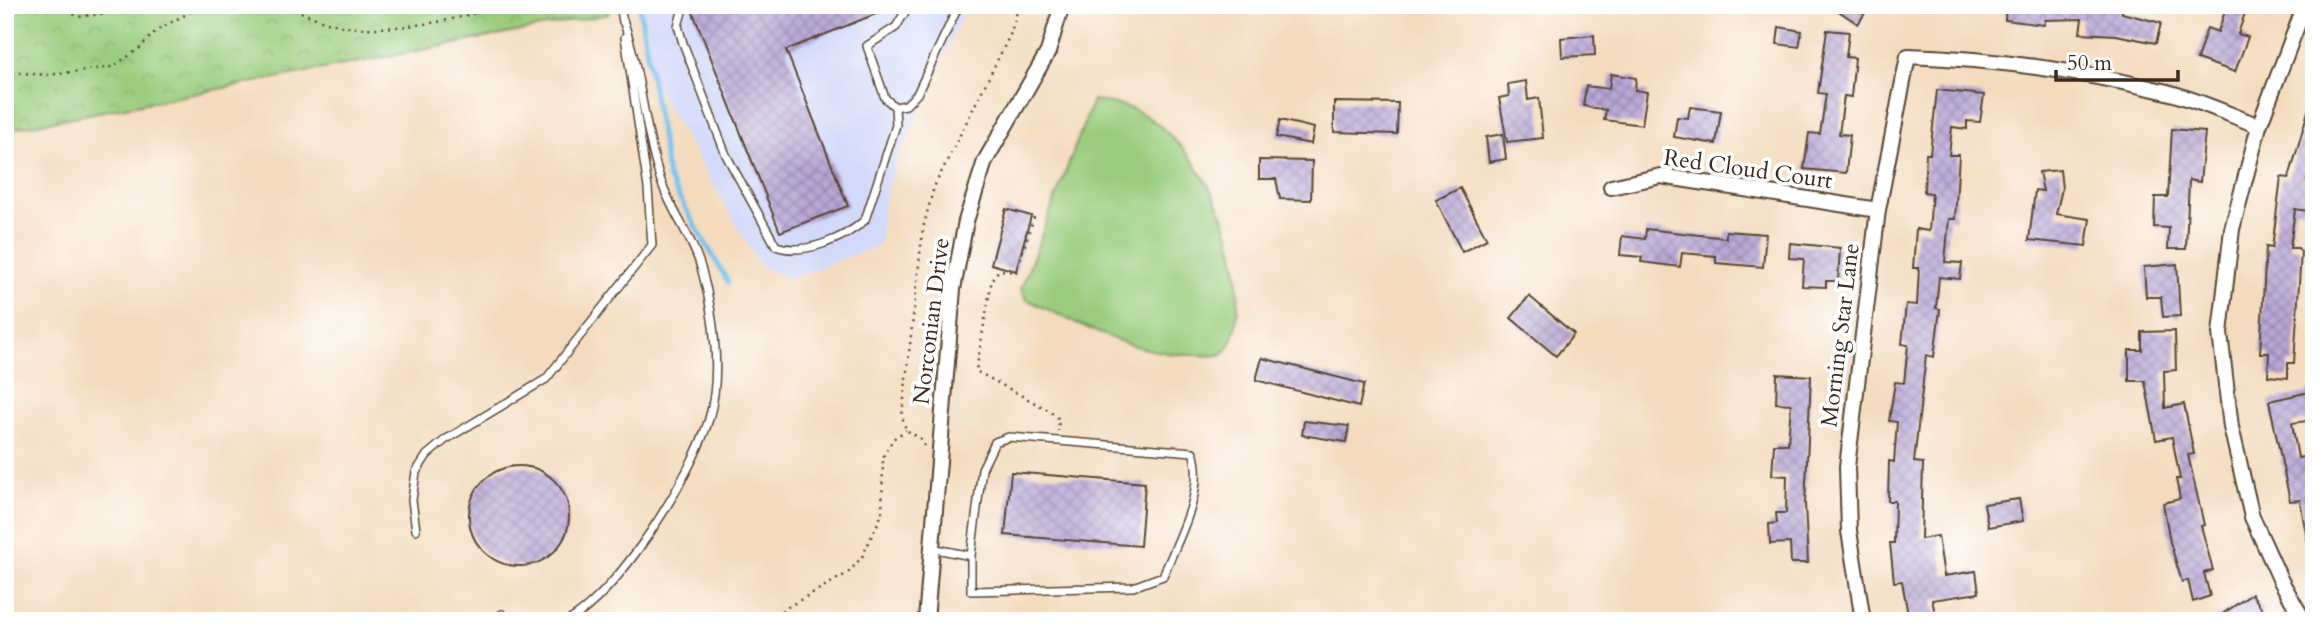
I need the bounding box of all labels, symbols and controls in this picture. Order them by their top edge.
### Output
scale bar [2056,38,2179,82]
text: 50 m [2067,49,2112,78]
street label: Red Cloud Court [1662,142,1834,196]
street label: Norconian Drive [905,236,957,406]
street label: Morning Star Lane [1813,241,1867,429]

